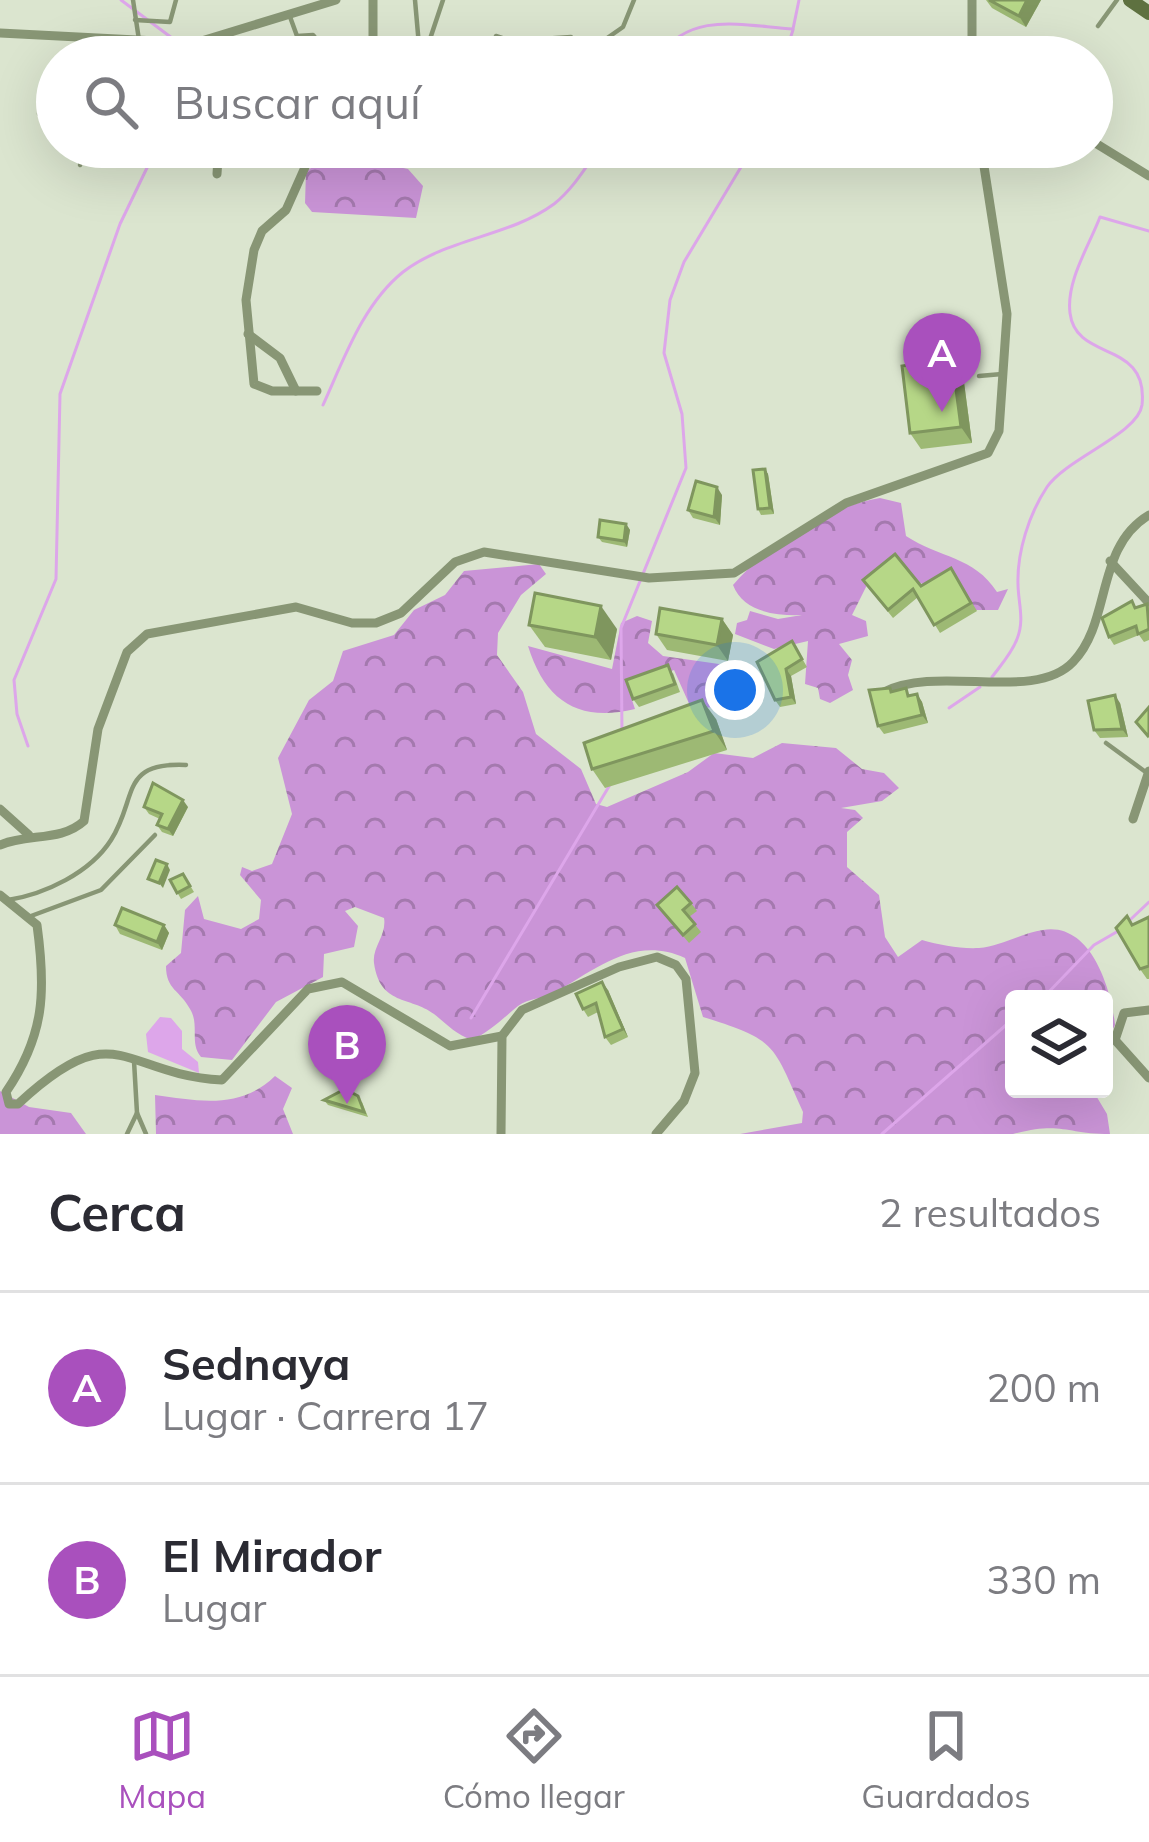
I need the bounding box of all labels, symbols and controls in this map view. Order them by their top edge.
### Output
search box [36,36,1113,168]
icon: search [78,69,144,135]
text: Buscar aquí [174,74,421,130]
pin: A [903,313,981,412]
your location [705,660,765,720]
map controls [1005,990,1113,1098]
button: layers [1005,990,1113,1098]
pin: B [308,1005,386,1104]
text: Cerca [48,1180,186,1244]
text: 2 resultados [879,1188,1101,1237]
text: Sednaya [162,1335,350,1391]
text: A [72,1363,102,1412]
text: 200 m [986,1363,1101,1412]
text: Lugar · Carrera 17 [162,1391,489,1440]
text: El Mirador [162,1527,381,1583]
text: B [74,1555,100,1604]
text: 330 m [986,1555,1101,1604]
text: Lugar [162,1583,266,1632]
tab: Mapa [118,1703,206,1816]
tab: Cómo llegar [443,1703,625,1816]
tab: Guardados [861,1703,1031,1816]

